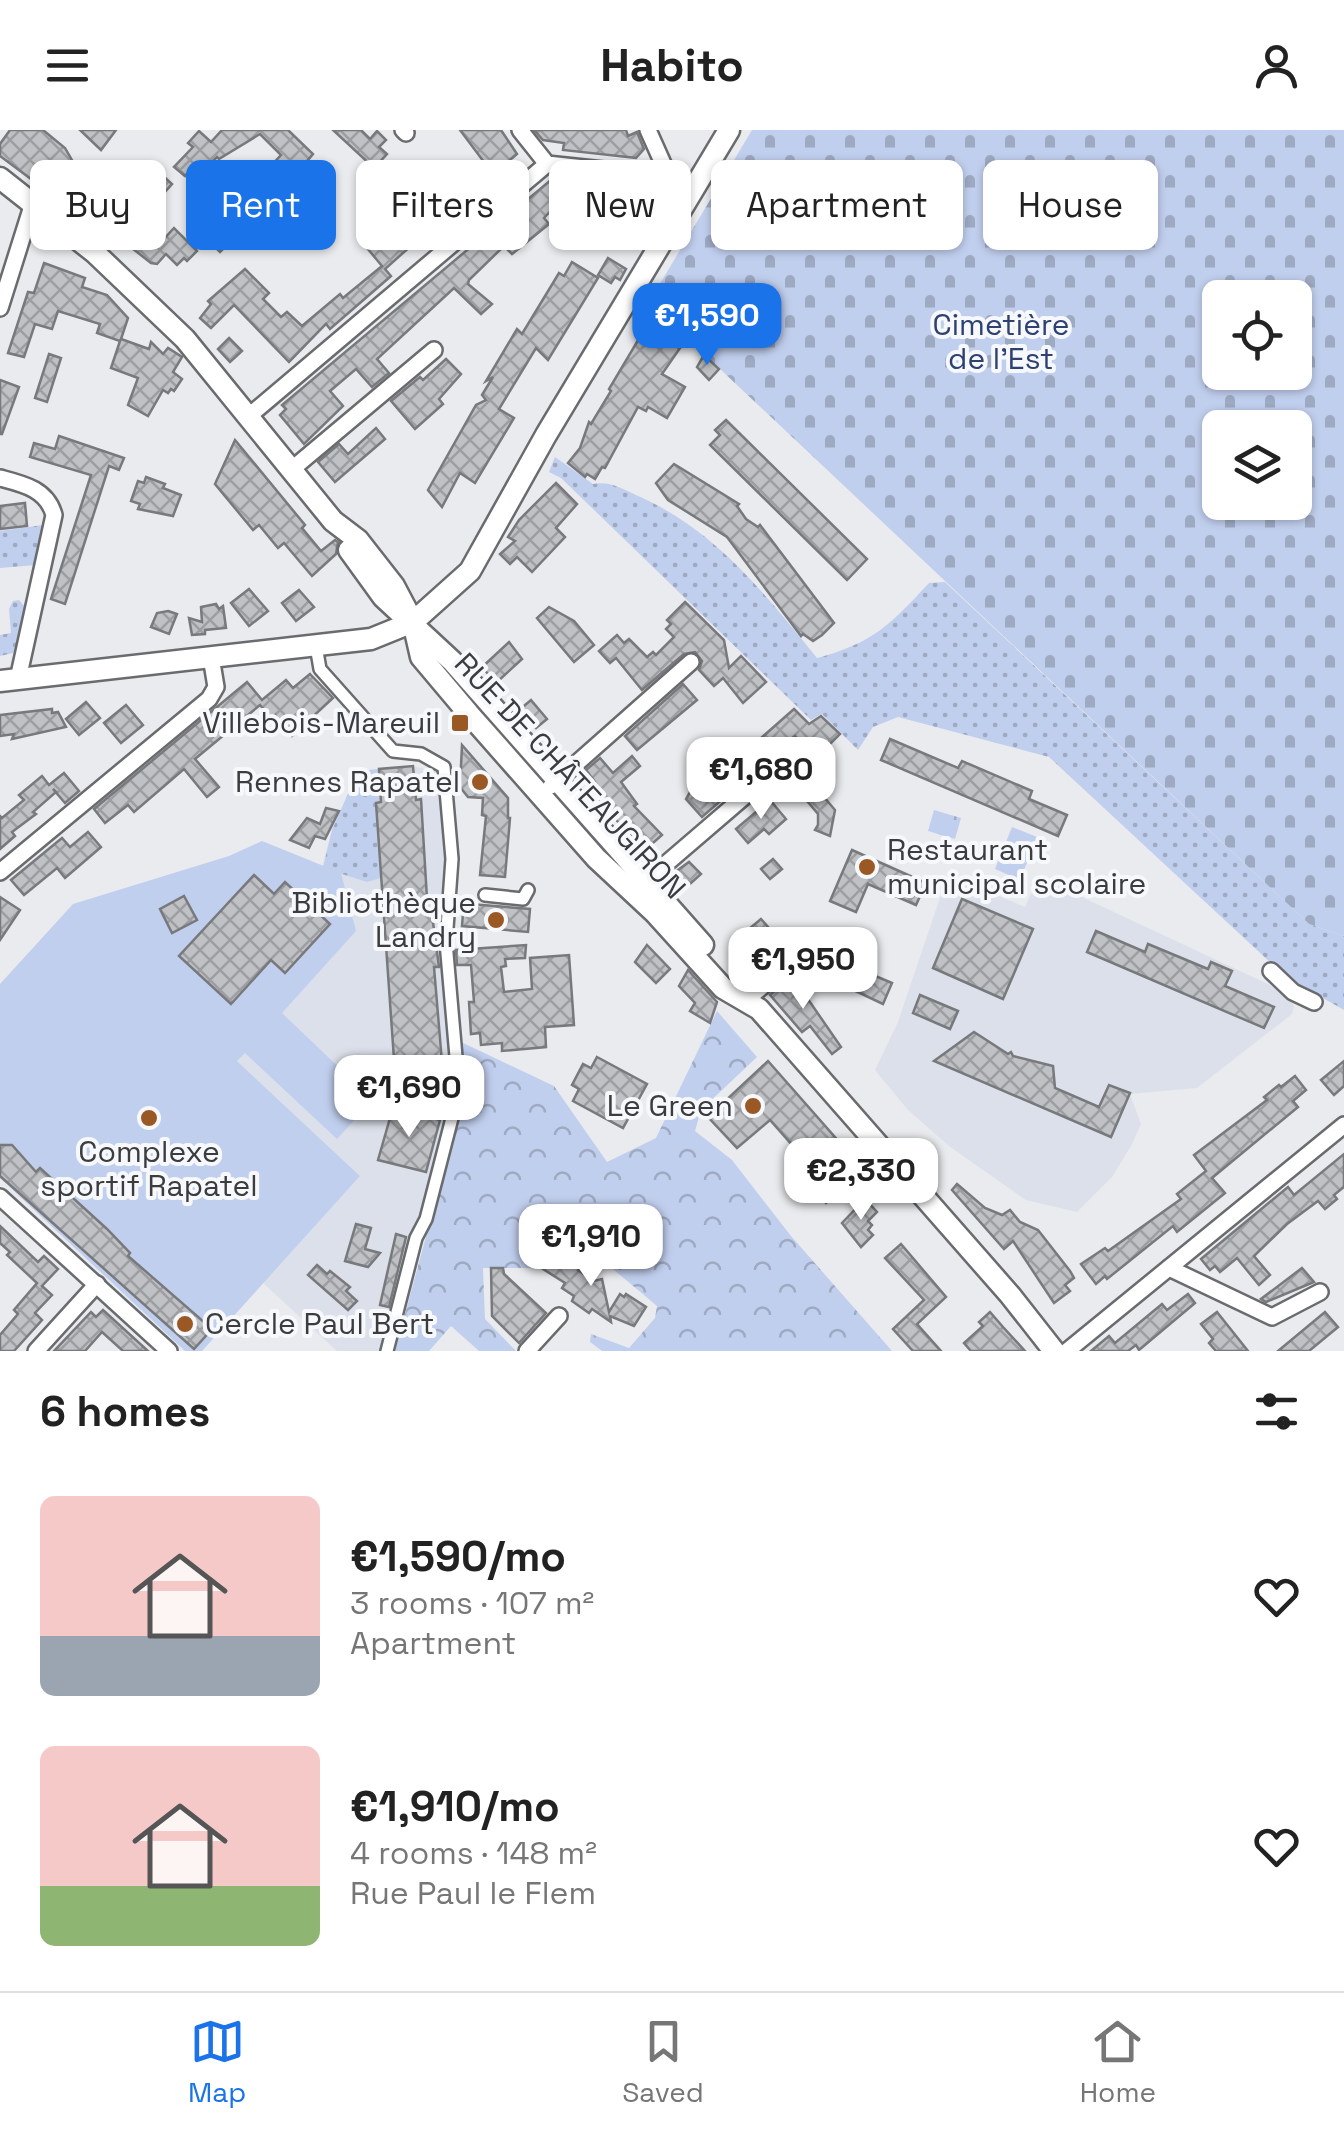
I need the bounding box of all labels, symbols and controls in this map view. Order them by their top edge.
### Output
text: Habito [600,37,744,94]
icon: menu [40,38,95,93]
icon: person [1249,38,1304,93]
chip: Buy [30,160,166,250]
chip: Rent [186,160,336,250]
chip: Filters [356,160,529,250]
chip: New [549,160,691,250]
chip: Apartment [711,160,963,250]
chip: House [983,160,1158,250]
map controls [1202,280,1312,520]
button: locate [1202,280,1312,390]
pin: €1,590 [626,283,788,368]
text: €1,590 [654,295,760,335]
park label: Cimetière de l'Est [932,305,1070,378]
button: layers [1202,410,1312,520]
street label: RUE DE CHÂTEAUGIRON [446,644,695,907]
place label: Villebois-Mareuil [202,703,440,742]
marker: Villebois-Mareuil [449,712,471,734]
pin: €1,680 [680,737,842,822]
text: €1,680 [709,749,813,789]
place label: Rennes Rapatel [235,762,460,801]
marker: Rennes Rapatel [469,771,491,793]
place label: Restaurant municipal scolaire [887,830,1146,903]
marker: Restaurant municipal scolaire [856,856,878,878]
place label: Bibliothèque Landry [291,883,476,956]
marker: Bibliothèque Landry [485,909,507,931]
pin: €1,950 [722,927,884,1012]
text: €1,950 [750,939,856,979]
pin: €1,690 [328,1055,490,1140]
text: €1,690 [356,1067,462,1107]
place label: Le Green [607,1086,733,1125]
marker: Le Green [742,1095,764,1117]
marker: Complexe sportif Rapatel [138,1107,160,1129]
place label: Complexe sportif Rapatel [40,1132,258,1205]
pin: €2,330 [780,1138,942,1223]
text: €2,330 [806,1150,916,1190]
pin: €1,910 [510,1204,672,1289]
text: €1,910 [541,1216,641,1256]
place label: Cercle Paul Bert [205,1304,434,1343]
marker: Cercle Paul Bert [174,1313,196,1335]
icon: filters [1249,1384,1304,1439]
text: 6 homes [40,1385,210,1438]
text: €1,590/mo [350,1530,566,1583]
icon: home [120,1536,240,1656]
icon: heart [1249,1569,1304,1624]
text: 3 rooms · 107 m² [350,1583,594,1623]
text: Apartment [350,1623,516,1663]
text: €1,910/mo [350,1780,560,1833]
icon: home [120,1786,240,1906]
icon: heart [1249,1819,1304,1874]
text: 4 rooms · 148 m² [350,1833,597,1873]
text: Rue Paul le Flem [350,1873,596,1913]
tab: Map [188,2014,246,2110]
tab: Saved [622,2014,704,2110]
tab: Home [1080,2014,1156,2110]

